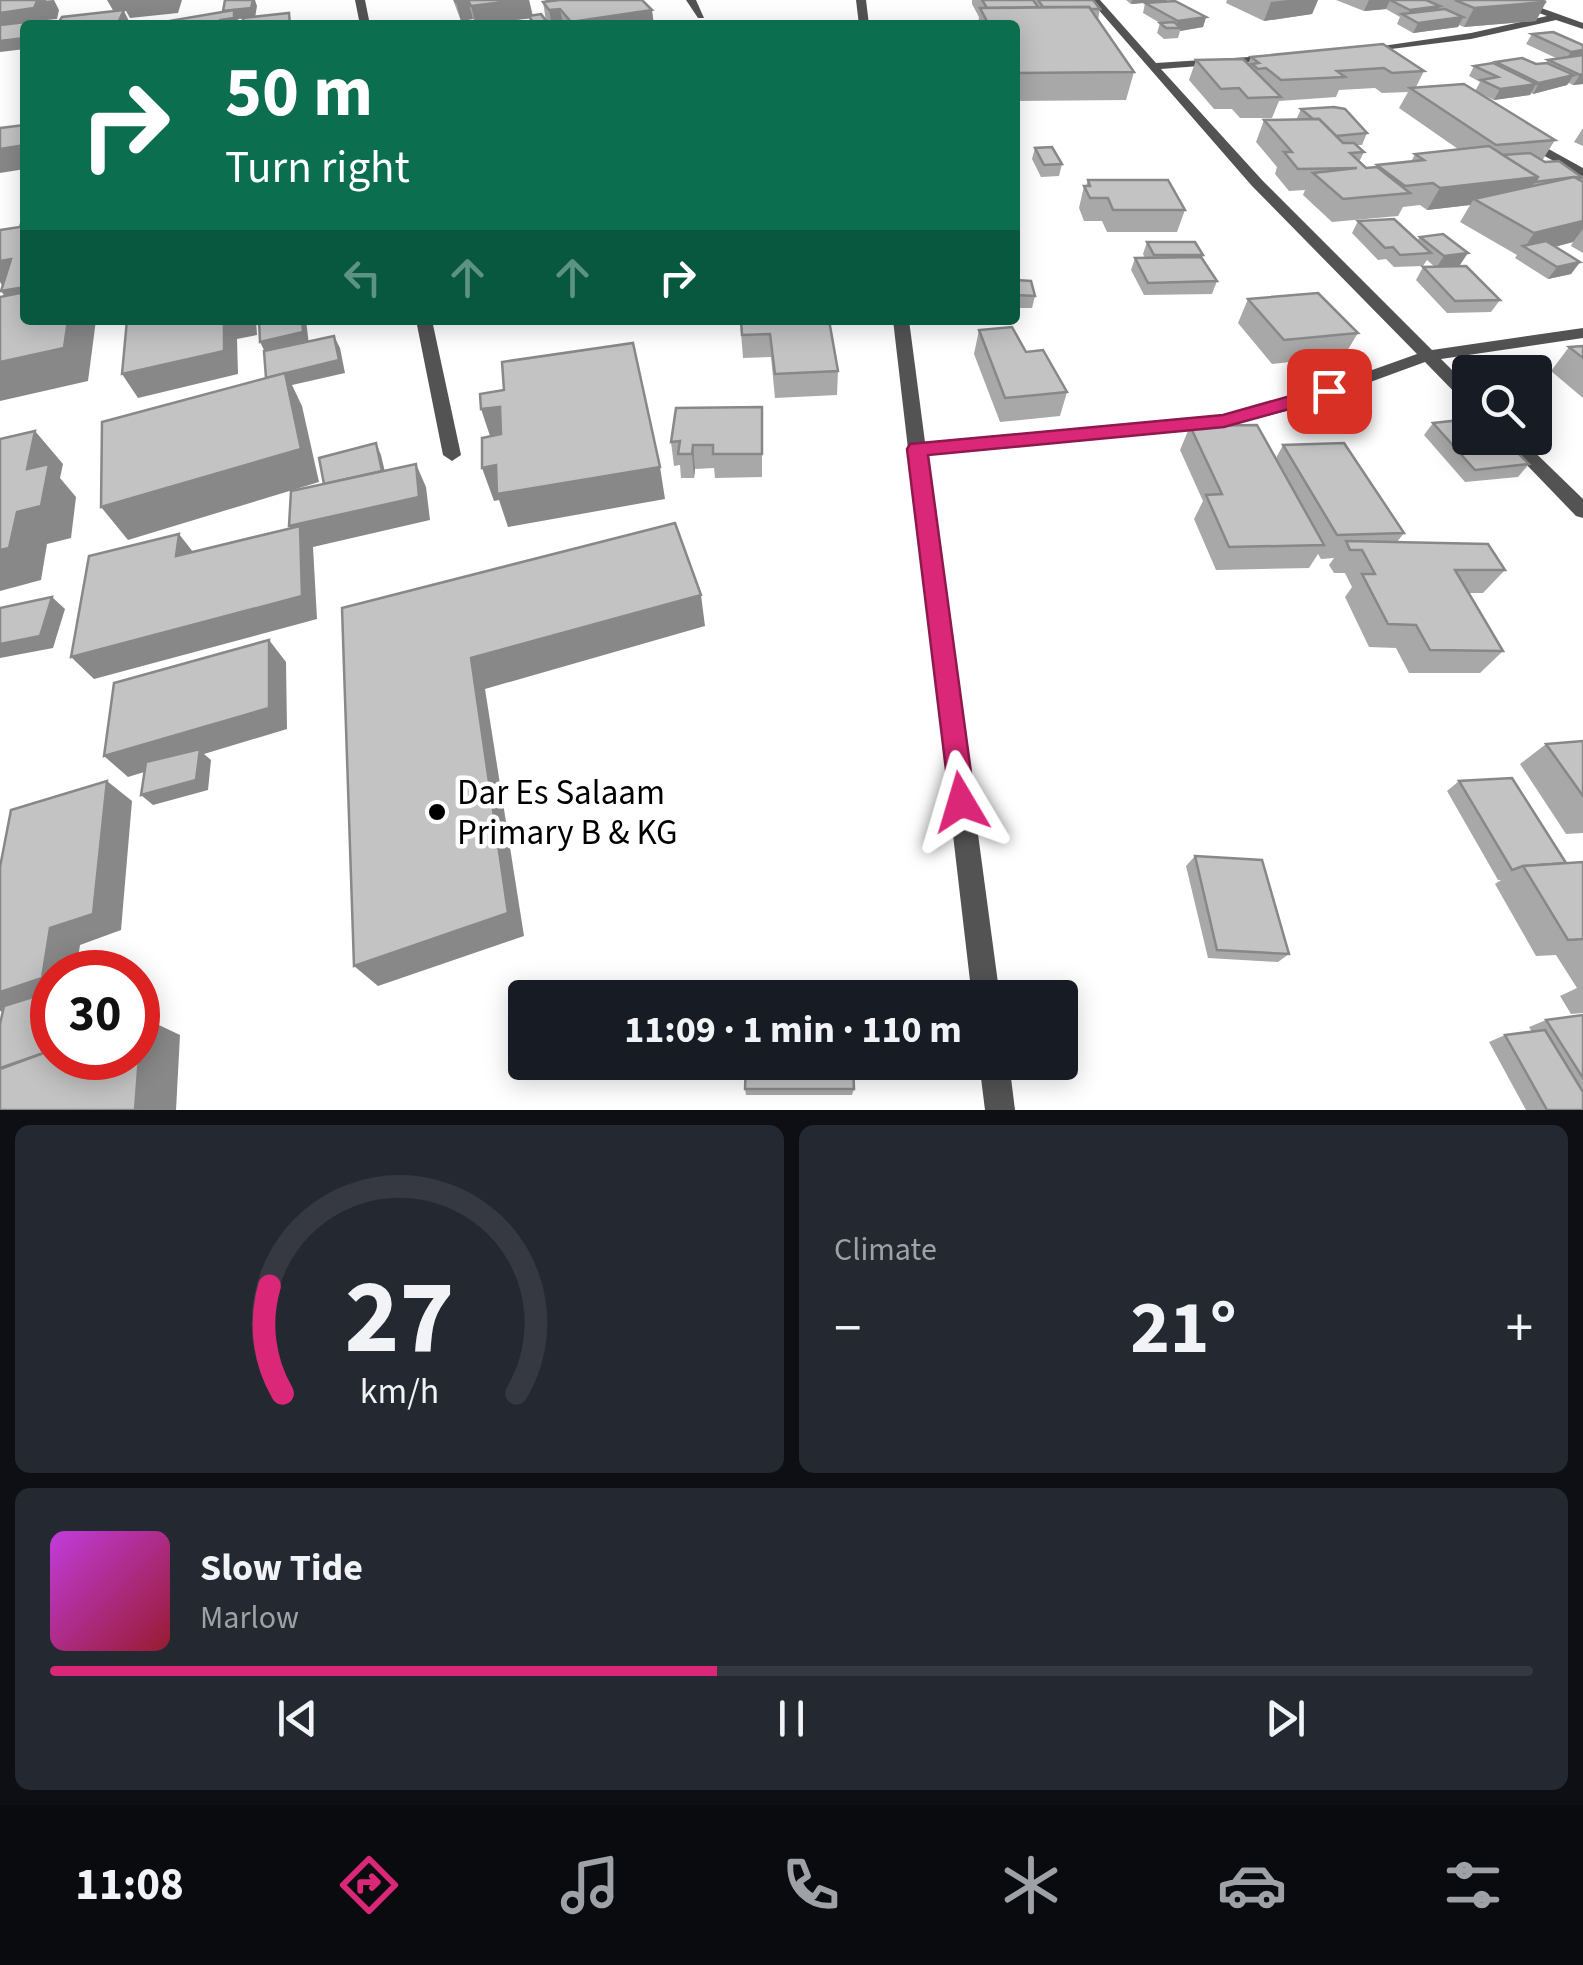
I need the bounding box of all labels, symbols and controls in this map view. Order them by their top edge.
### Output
text: 50 m [225,43,373,143]
icon: right [60,60,190,190]
text: Turn right [225,136,410,200]
icon: left [335,250,390,305]
icon: ahead [440,250,495,305]
icon: ahead [545,250,600,305]
icon: right [650,250,705,305]
pin [1287,349,1372,434]
map controls [1452,355,1552,455]
button: search [1452,355,1552,455]
icon: arrive [1302,364,1357,419]
position arrow [909,750,1013,854]
place label: Dar Es Salaam Primary B & KG [457,768,678,858]
marker: Dar Es Salaam Primary B & KG [426,801,448,823]
speed limit sign: 30 [30,950,160,1080]
text: 11:09 · 1 min · 110 m [624,1003,962,1057]
text: Climate [834,1227,937,1273]
text: 27 [345,1245,454,1393]
text: 21° [1130,1275,1237,1382]
text: − [834,1290,861,1368]
text: + [1506,1290,1533,1368]
text: km/h [360,1366,439,1417]
text: Slow Tide [200,1541,363,1595]
text: Marlow [200,1595,299,1641]
icon: previous [270,1691,325,1746]
icon: pause [764,1691,819,1746]
icon: next [1258,1691,1313,1746]
icon: directions [334,1850,404,1920]
icon: music [555,1850,625,1920]
icon: phone [776,1850,846,1920]
icon: climate [996,1850,1066,1920]
icon: car [1217,1850,1287,1920]
icon: filters [1438,1850,1508,1920]
text: 11:08 [75,1853,184,1917]

